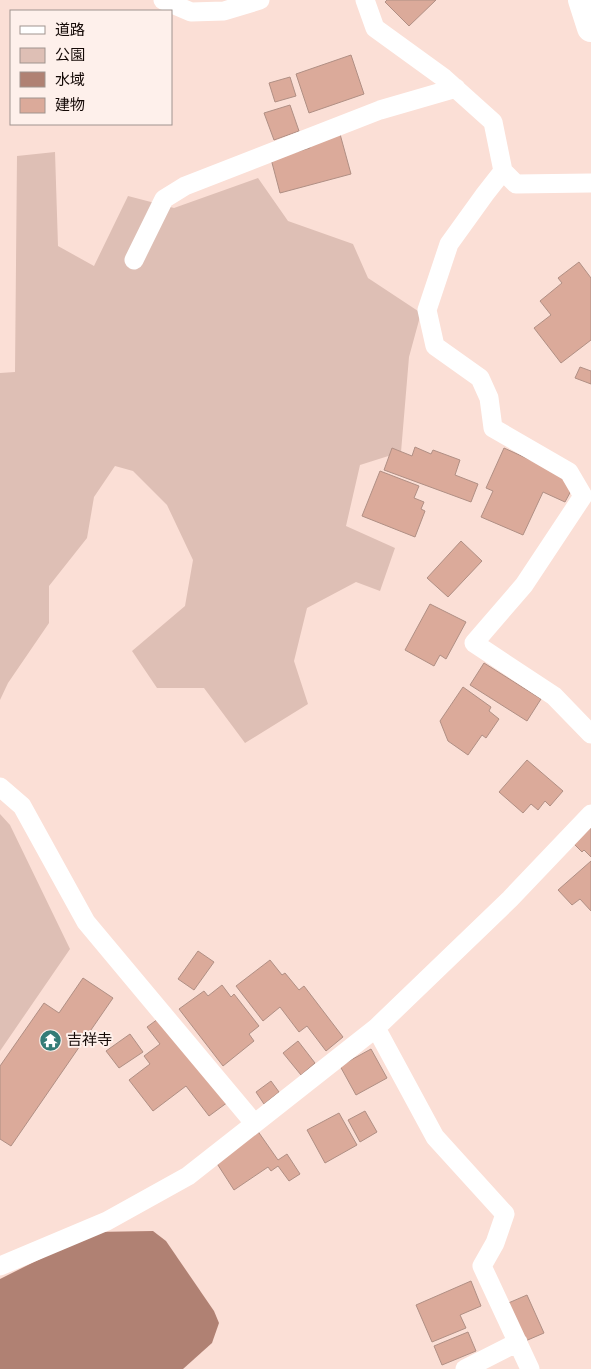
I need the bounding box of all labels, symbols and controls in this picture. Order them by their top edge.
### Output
legend [10,10,172,125]
text: 道路 [55,21,85,39]
text: 公園 [55,46,85,64]
text: 水域 [55,71,85,89]
text: 建物 [55,96,85,114]
temple icon: 吉祥寺 [39,1028,63,1052]
place label: 吉祥寺 [67,1031,112,1049]

